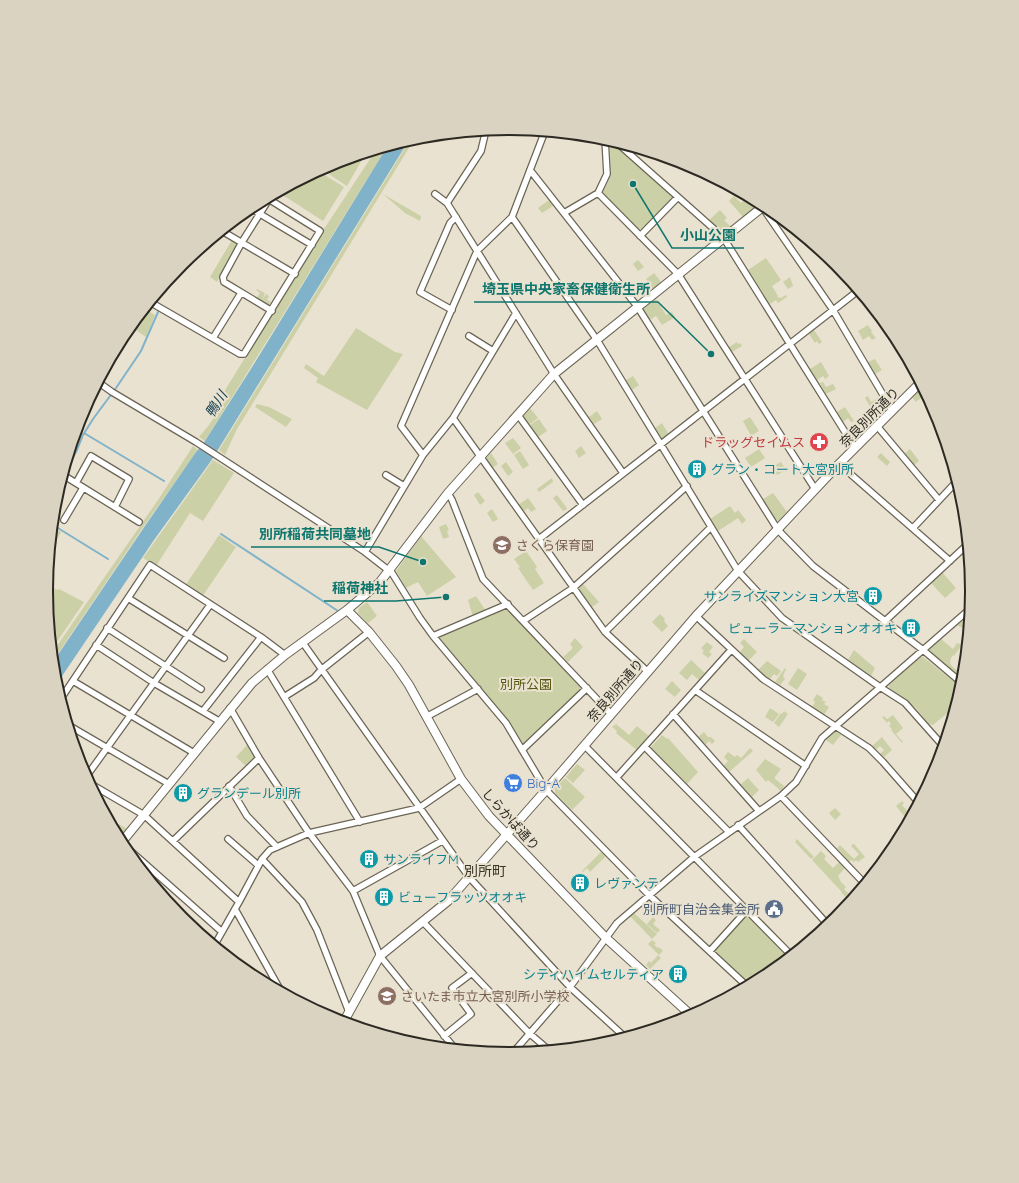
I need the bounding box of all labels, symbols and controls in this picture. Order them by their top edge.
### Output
callout: 小山公園 [672,222,744,248]
text: 小山公園 [680,226,736,244]
callout: 埼玉県中央家畜保健衛生所 [474,276,658,302]
text: 埼玉県中央家畜保健衛生所 [482,280,650,298]
street label: 奈良別所通り [836,384,902,450]
water label: 鴨川 [201,386,232,421]
pharmacy icon: ドラッグセイムス [808,431,830,453]
place label: ドラッグセイムス [701,434,805,450]
building icon: グラン・コート大宮別所 [686,458,708,480]
place label: グラン・コート大宮別所 [711,461,854,477]
callout: 別所稲荷共同墓地 [251,521,379,547]
text: 別所稲荷共同墓地 [259,525,371,543]
school or university icon: さくら保育園 [491,534,513,556]
place label: さくら保育園 [516,537,594,553]
callout: 稲荷神社 [324,575,396,601]
text: 稲荷神社 [332,579,388,597]
building icon: サンライズマンション大宮 [862,585,884,607]
place label: サンライズマンション大宮 [703,588,859,604]
building icon: ピューラーマンションオオキ [900,617,922,639]
place label: ピューラーマンションオオキ [728,620,897,636]
street label: 奈良別所通り [583,655,647,725]
park label: 別所公園 [500,676,552,692]
supermarket icon: Big-A [502,772,524,794]
place label: Big-A [527,775,560,791]
building icon: グランデール別所 [172,782,194,804]
place label: グランデール別所 [197,785,301,801]
street label: しらかば通り [479,785,543,853]
building icon: サンライフM [358,848,380,870]
place label: サンライフM [383,851,459,867]
district label: 別所町 [464,862,506,880]
building icon: レヴァンテ [569,872,591,894]
place label: レヴァンテ [594,875,659,891]
building icon: ビューフラッツオオキ [373,886,395,908]
place label: ビューフラッツオオキ [398,889,527,905]
public building icon: 別所町自治会集会所 [763,898,785,920]
place label: 別所町自治会集会所 [643,901,760,917]
building icon: シティハイムセルティア [667,963,689,985]
place label: シティハイムセルティア [523,966,664,982]
school or university icon: さいたま市立大宮別所小学校 [376,985,398,1007]
place label: さいたま市立大宮別所小学校 [401,988,570,1004]

